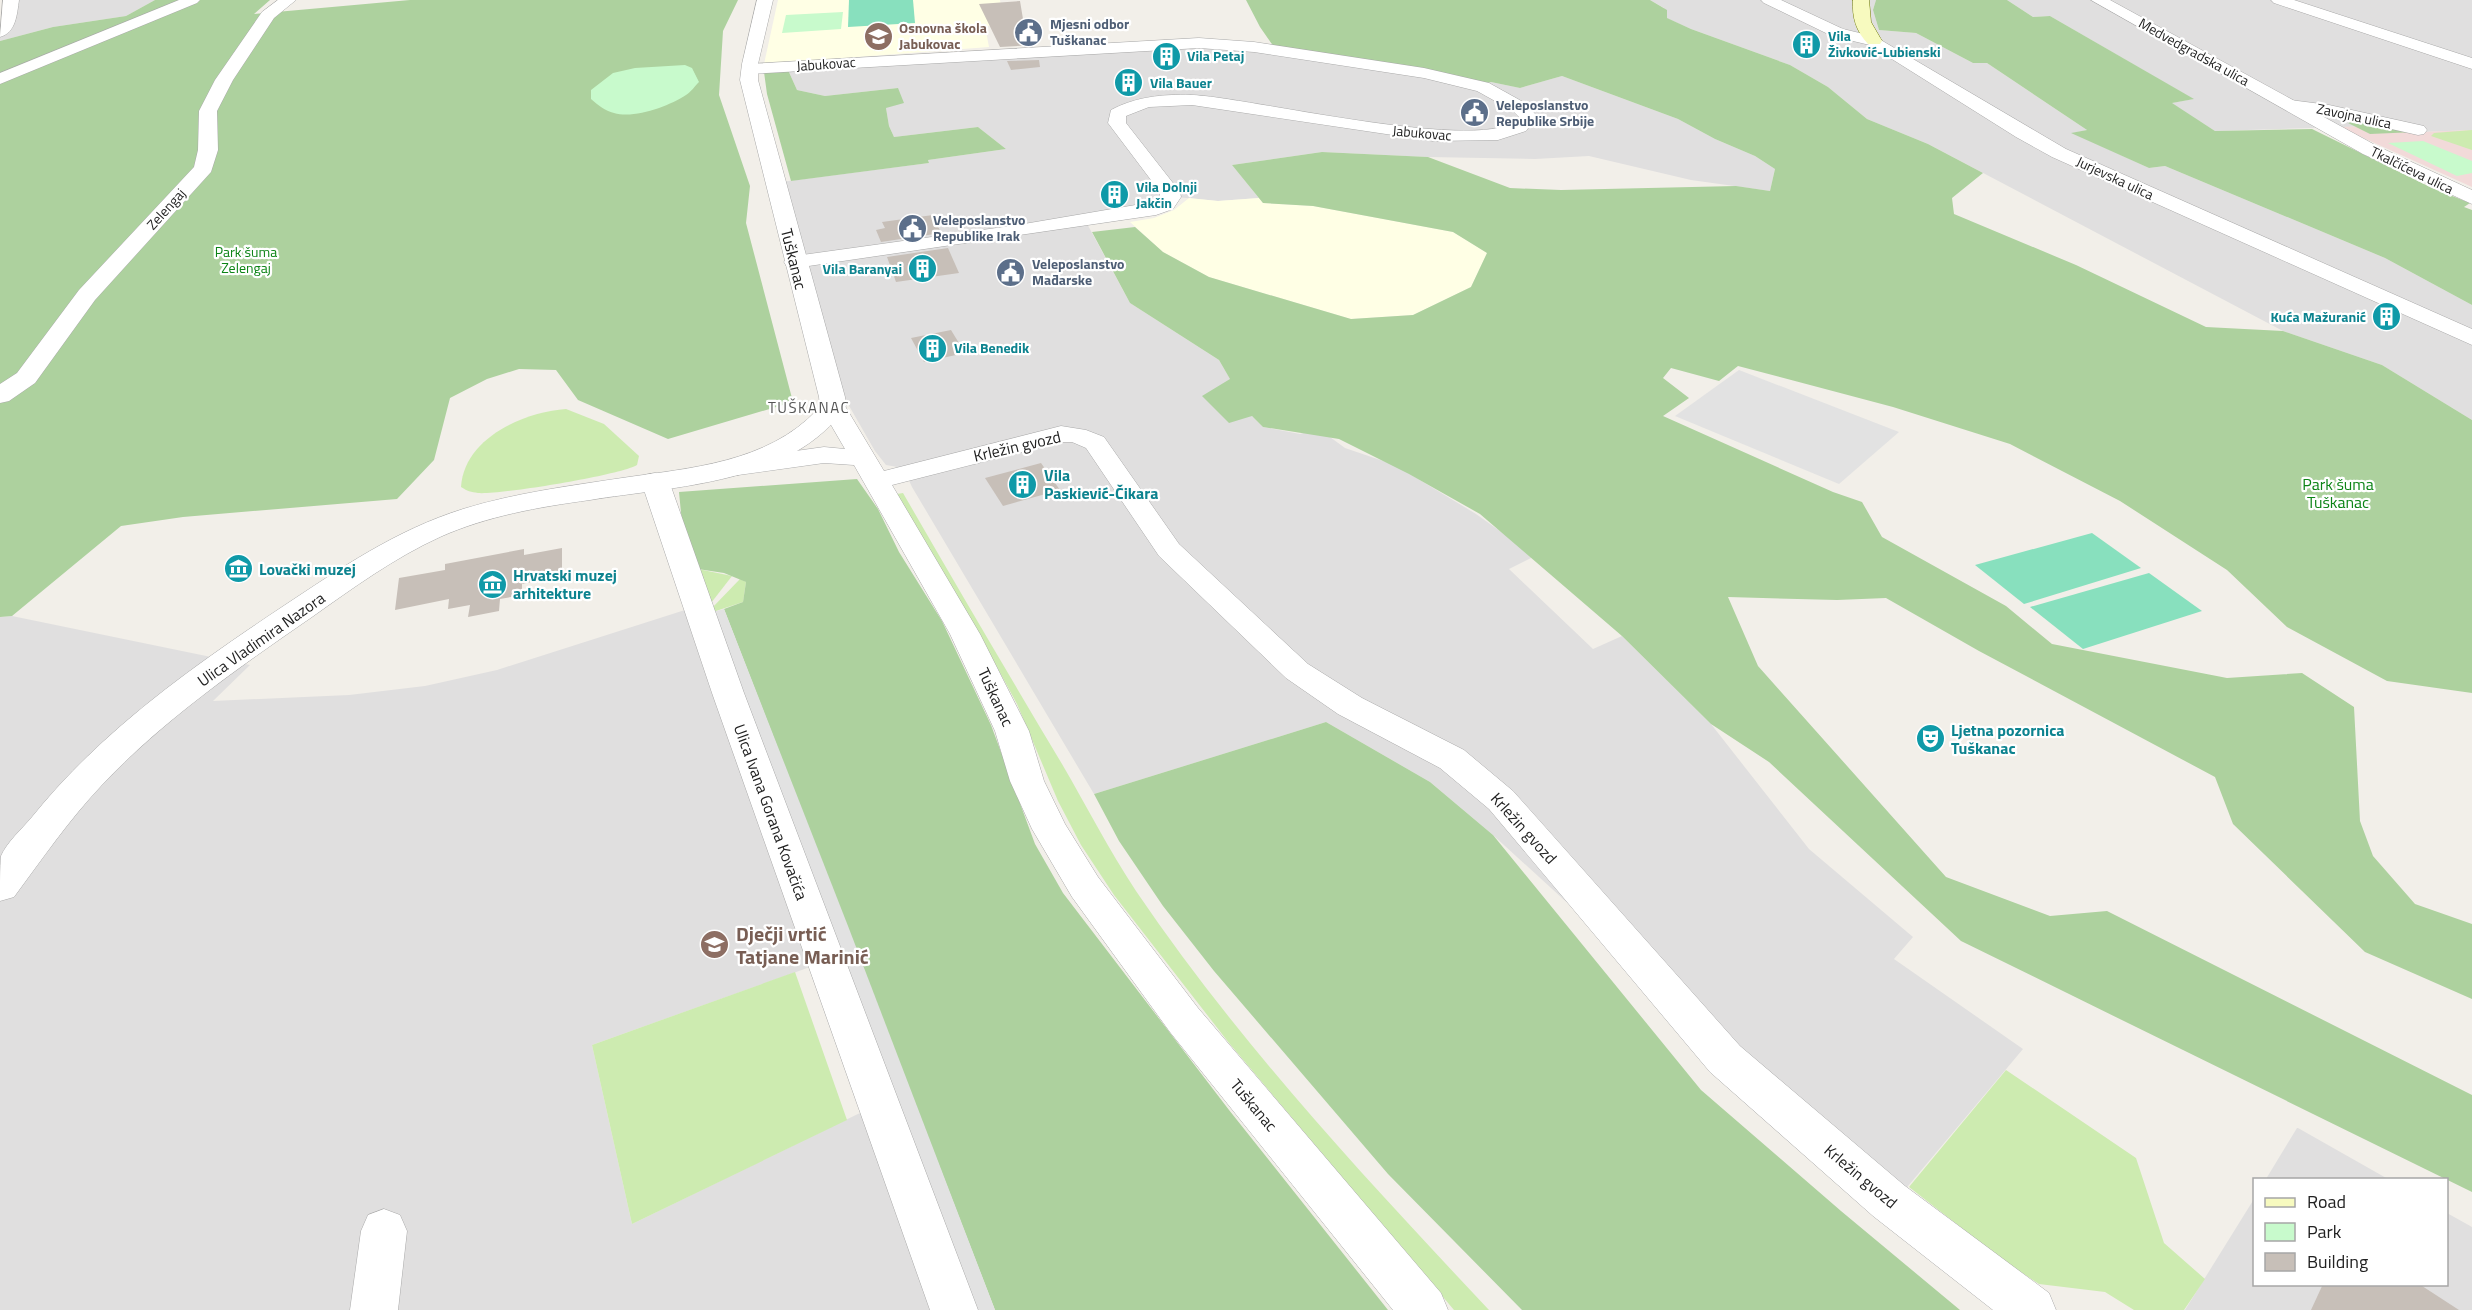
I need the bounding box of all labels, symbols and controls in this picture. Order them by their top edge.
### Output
street label: Medvedgradska ulica [2135,12,2253,91]
place label: Mjesni odbor Tuškanac [1050,13,1129,50]
public building icon: Mjesni odbor Tuškanac [1013,16,1045,48]
place label: Osnovna škola Jabukovac [899,17,987,54]
school or university icon: Osnovna škola Jabukovac [862,20,894,52]
place label: Vila Živković-Lubienski [1828,25,1941,62]
building icon: Vila Živković-Lubienski [1791,28,1823,60]
building icon: Vila Petaj [1150,40,1182,72]
place label: Vila Petaj [1187,45,1244,66]
street label: Jabukovac [796,51,856,76]
building icon: Vila Bauer [1113,67,1145,99]
place label: Vila Bauer [1150,72,1212,93]
place label: Veleposlanstvo Republike Srbije [1496,94,1594,131]
public building icon: Veleposlanstvo Republike Srbije [1459,97,1491,129]
street label: Zavojna ulica [2315,97,2393,134]
street label: Jabukovac [1392,119,1453,146]
street label: Tkalčićeva ulica [2367,140,2457,199]
street label: Jurjevska ulica [2073,150,2157,205]
place label: Vila Dolnji Jakčin [1136,176,1197,213]
building icon: Vila Dolnji Jakčin [1099,179,1131,211]
street label: Zelengaj [141,183,190,234]
place label: Veleposlanstvo Republike Irak [933,209,1025,246]
public building icon: Veleposlanstvo Republike Irak [896,212,928,244]
street label: Tuškanac [775,226,813,292]
park label: Park šuma Zelengaj [215,241,277,278]
building icon: Vila Baranyai [907,253,939,285]
place label: Veleposlanstvo Mađarske [1032,253,1124,290]
public building icon: Veleposlanstvo Mađarske [995,256,1027,288]
place label: Vila Baranyai [823,258,902,279]
building icon: Kuća Mažuranić [2371,301,2403,333]
place label: Kuća Mažuranić [2270,306,2366,327]
building icon: Vila Benedik [917,332,949,364]
place label: Vila Benedik [954,337,1030,358]
district label: TUŠKANAC [768,396,850,419]
street label: Krležin gvozd [971,424,1063,468]
place label: Vila Paskiević-Čikara [1044,463,1158,505]
building icon: Vila Paskiević-Čikara [1007,468,1039,500]
park label: Park šuma Tuškanac [2302,472,2374,514]
museum icon: Lovački muzej [222,553,254,585]
place label: Lovački muzej [259,557,356,581]
place label: Hrvatski muzej arhitekture [513,563,617,605]
museum icon: Hrvatski muzej arhitekture [476,568,508,600]
street label: Ulica Vladimira Nazora [192,586,330,692]
street label: Tuškanac [972,664,1020,730]
place label: Ljetna pozornica Tuškanac [1951,718,2064,760]
street label: Ulica Ivana Gorana Kovačića [728,721,814,903]
theatre icon: Ljetna pozornica Tuškanac [1914,723,1946,755]
street label: Krležin gvozd [1485,787,1563,869]
place label: Dječji vrtić Tatjane Marinić [736,918,869,972]
school or university icon: Dječji vrtić Tatjane Marinić [699,929,731,961]
street label: Tuškanac [1225,1073,1283,1137]
street label: Krležin gvozd [1819,1138,1903,1214]
legend [2253,1178,2448,1286]
text: Road [2307,1188,2346,1215]
text: Park [2307,1218,2342,1245]
text: Building [2307,1248,2368,1275]

